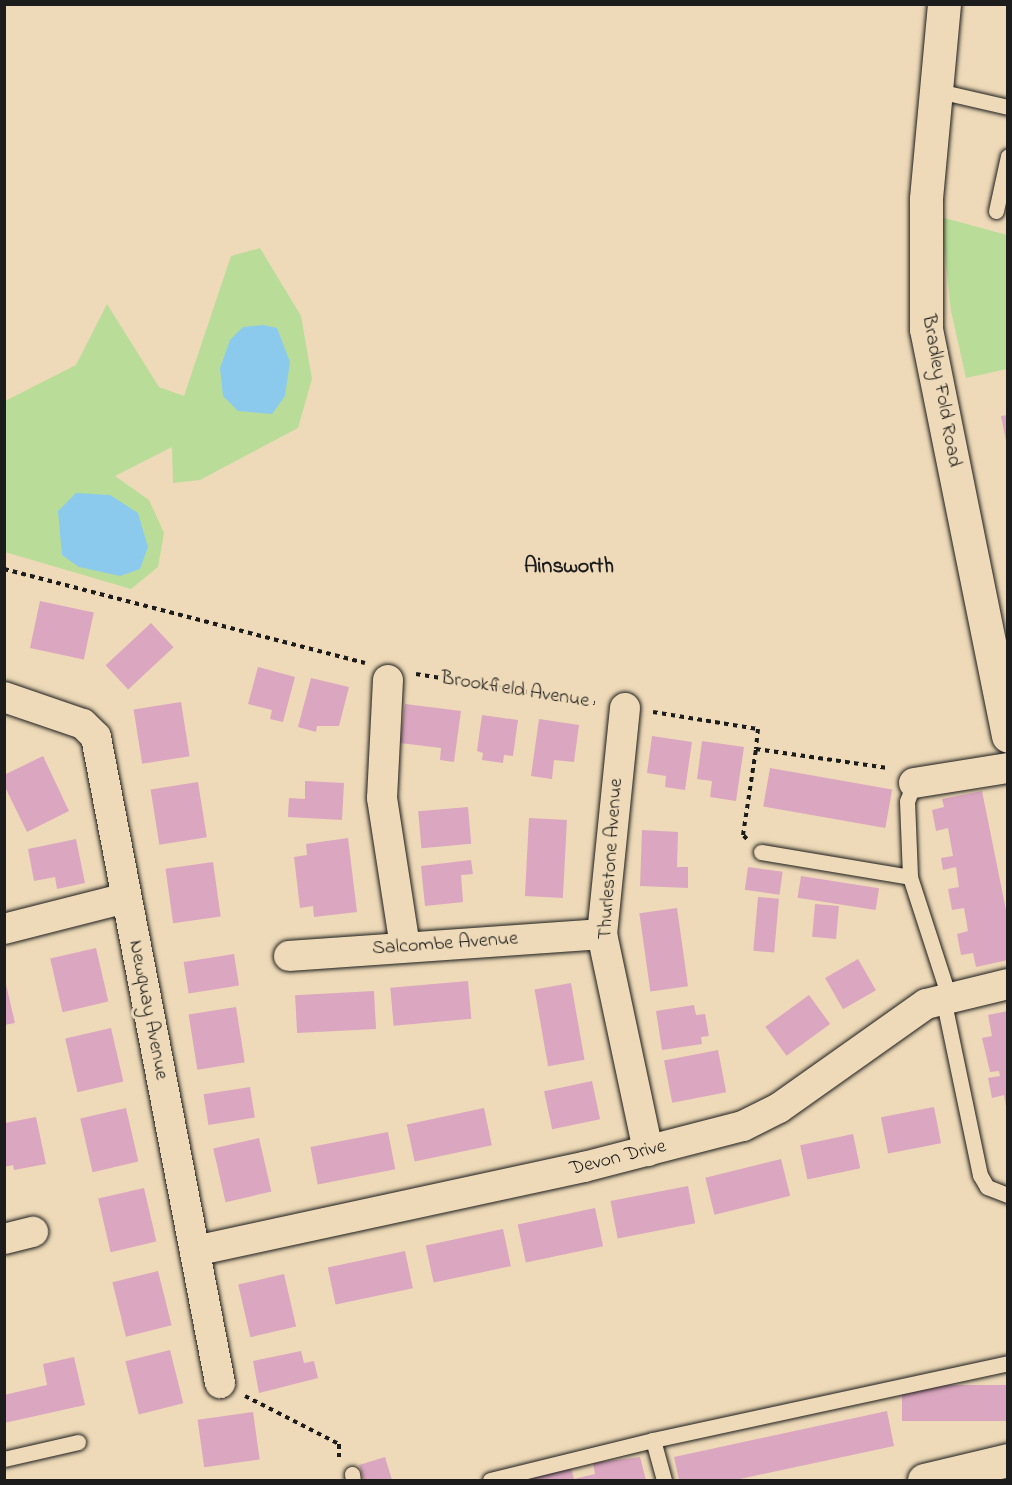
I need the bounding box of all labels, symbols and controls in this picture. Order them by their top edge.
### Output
street label: Bradley Fold Road [916,313,966,469]
district label: Ainsworth [524,555,614,581]
street label: Brookfield Avenue [439,666,591,714]
street label: Thurlestone Avenue [593,777,629,941]
street label: Salcombe Avenue [371,927,519,961]
street label: Newquay Avenue [123,938,173,1082]
street label: Devon Drive [567,1134,669,1182]

